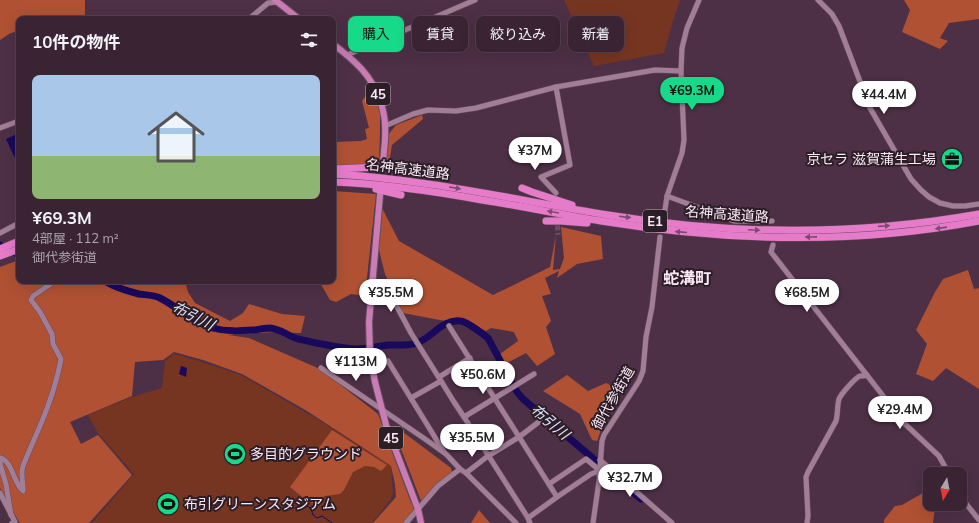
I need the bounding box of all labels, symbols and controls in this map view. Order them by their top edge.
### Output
chip: 購入 [348,16,404,52]
chip: 賃貸 [412,16,468,52]
chip: 絞り込み [476,16,560,52]
chip: 新着 [568,16,624,52]
icon: filters [298,29,320,51]
text: 10件の物件 [32,31,120,52]
pin: ¥69.3M [659,77,725,111]
pin: ¥44.4M [851,81,917,115]
text: ¥69.3M [669,82,715,98]
road number: 45 [366,83,390,105]
text: ¥44.4M [861,86,907,102]
icon: home [140,101,212,173]
pin: ¥37M [511,137,559,171]
text: ¥37M [518,142,552,158]
office icon: 京セラ 滋賀蒲生工場 [939,146,965,172]
place label: 京セラ 滋賀蒲生工場 [806,150,936,168]
street label: 名神高速道路 [365,155,451,183]
one-way arrow [449,185,461,191]
street label: 名神高速道路 [684,202,770,226]
text: ¥69.3M [32,207,92,228]
one-way arrow [547,209,559,215]
road number: E1 [643,210,667,232]
one-way arrow [619,214,631,220]
one-way arrow [878,223,890,230]
one-way arrow [934,225,947,231]
one-way arrow [748,226,760,233]
one-way arrow [675,228,687,235]
text: 4部屋 · 112 m² [32,230,119,246]
one-way arrow [804,234,817,240]
text: 御代参街道 [32,249,97,265]
district label: 蛇溝町 [663,268,711,288]
pin: ¥35.5M [358,279,424,313]
pin: ¥68.5M [774,279,840,313]
text: ¥35.5M [368,284,414,300]
text: ¥68.5M [784,284,830,300]
water label: 布引川 [169,297,219,335]
pin: ¥113M [328,348,384,382]
text: ¥113M [335,353,377,369]
pin: ¥50.6M [450,361,516,395]
street label: 御代参街道 [588,363,638,433]
text: ¥50.6M [460,366,506,382]
pin: ¥29.4M [867,396,933,430]
water label: 布引川 [527,400,575,445]
text: ¥29.4M [877,401,923,417]
pin: ¥35.5M [439,424,505,458]
road number: 45 [379,427,403,449]
text: ¥35.5M [449,429,495,445]
sports icon: 多目的グラウンド [222,441,248,467]
place label: 多目的グラウンド [250,445,362,463]
pin: ¥32.7M [597,464,663,498]
north arrow [923,467,967,511]
map controls [923,467,967,511]
text: ¥32.7M [607,469,653,485]
sports icon: 布引グリーンスタジアム [155,491,181,517]
place label: 布引グリーンスタジアム [184,495,336,513]

